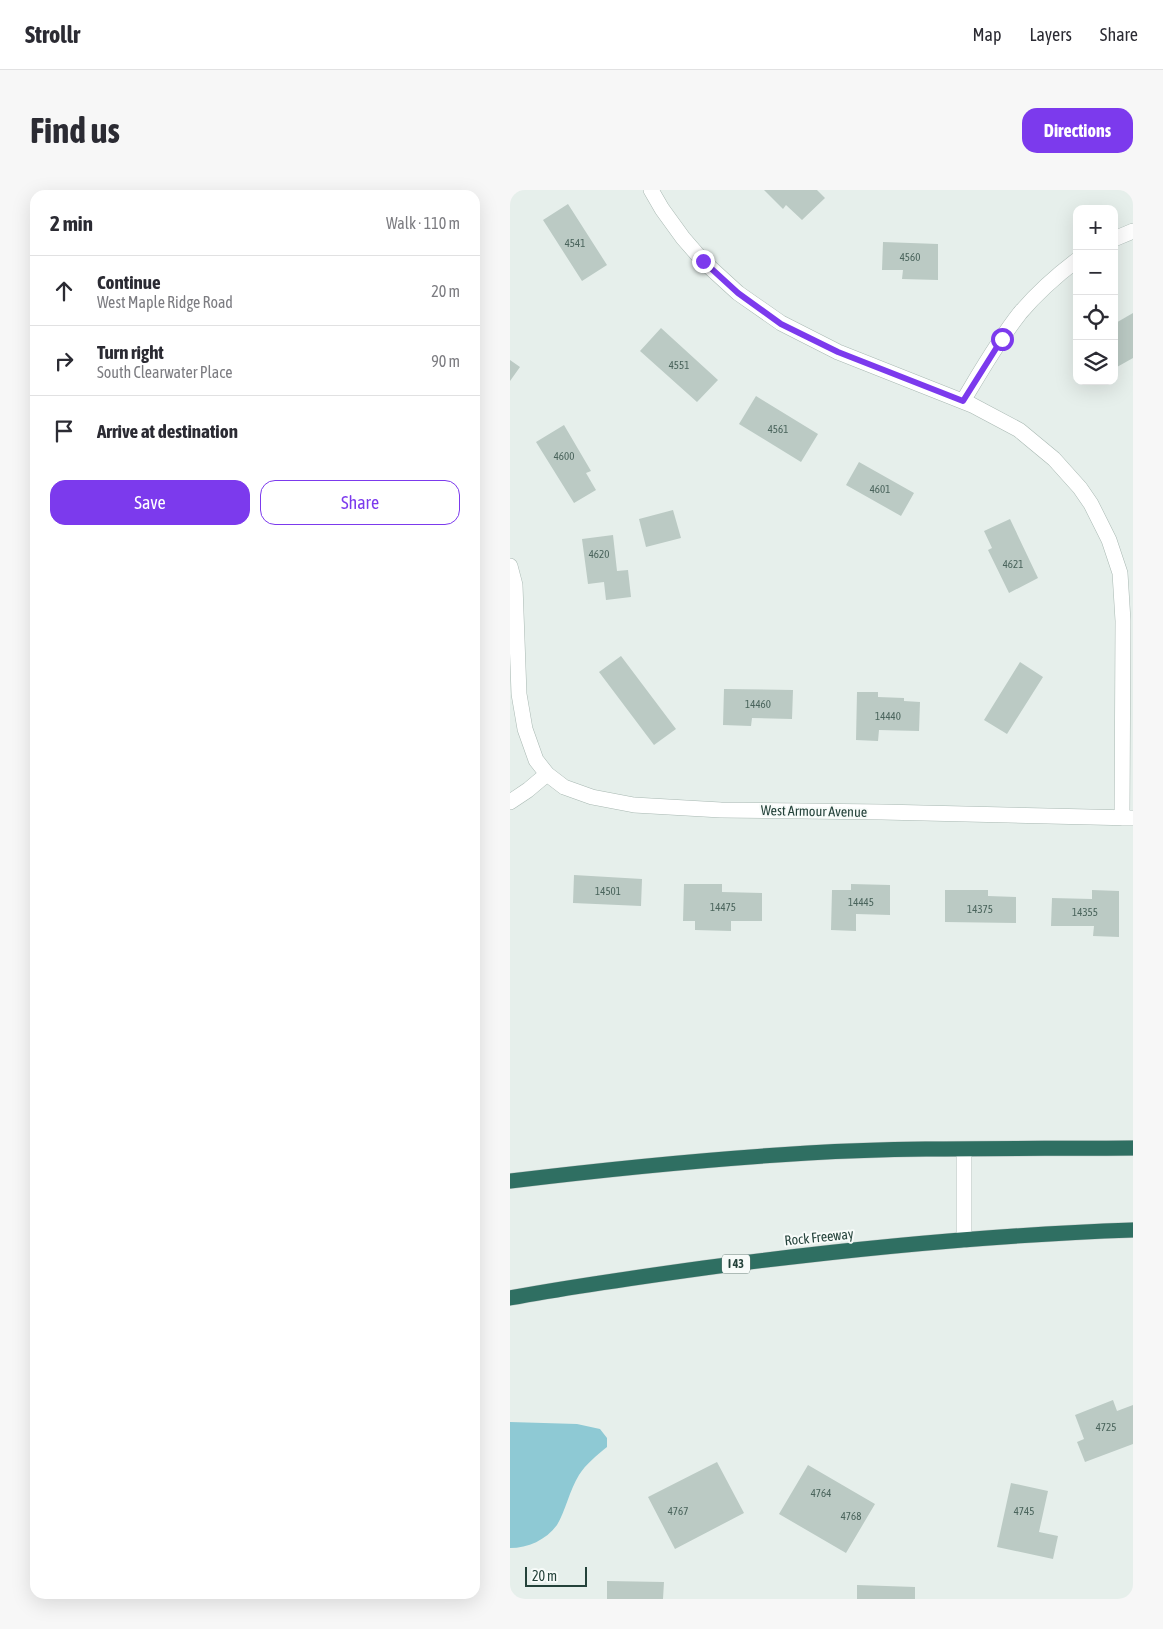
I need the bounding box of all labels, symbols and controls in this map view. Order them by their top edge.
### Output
text: Strollr [25,21,80,48]
text: Map [972,24,1001,45]
text: Layers [1029,24,1072,45]
text: Share [1100,24,1138,45]
button: Directions [1022,108,1133,153]
text: Find us [30,110,120,150]
map controls [1073,205,1118,385]
button: + [1073,205,1118,250]
text: 2 min [50,211,93,235]
text: Walk · 110 m [386,214,460,232]
house number: 4541 [565,237,585,249]
route end [692,250,715,273]
button: − [1073,250,1118,295]
house number: 4560 [900,251,920,263]
text: Continue [97,271,161,293]
icon: ahead [50,277,78,305]
text: 20 m [431,282,460,300]
text: West Maple Ridge Road [97,293,233,311]
button: locate [1073,295,1118,340]
route start [991,328,1014,351]
button: layers [1073,340,1118,385]
text: Turn right [97,341,164,363]
icon: right [50,347,78,375]
text: 90 m [431,352,460,370]
house number: 4551 [669,359,689,371]
text: South Clearwater Place [97,363,232,381]
icon: arrive [50,417,78,445]
text: Arrive at destination [97,420,238,442]
house number: 4561 [768,423,788,435]
house number: 4600 [554,450,574,462]
button: Save [50,480,250,525]
button: Share [260,480,460,525]
house number: 4601 [870,483,890,495]
house number: 4620 [589,548,609,560]
house number: 4621 [1003,558,1023,570]
house number: 14460 [745,698,771,710]
house number: 14440 [875,710,901,722]
street label: West Armour Avenue [761,802,867,820]
house number: 14501 [595,885,621,897]
house number: 14445 [848,896,874,908]
house number: 14475 [710,901,736,913]
house number: 14375 [967,903,993,915]
house number: 14355 [1072,906,1098,918]
street label: Rock Freeway [784,1225,855,1249]
road number: I 43 [722,1254,750,1274]
house number: 4725 [1096,1421,1116,1433]
house number: 4764 [811,1487,831,1499]
house number: 4767 [668,1505,688,1517]
house number: 4745 [1014,1505,1034,1517]
house number: 4768 [841,1510,861,1522]
scale bar [525,1564,588,1587]
text: 20 m [532,1568,557,1584]

